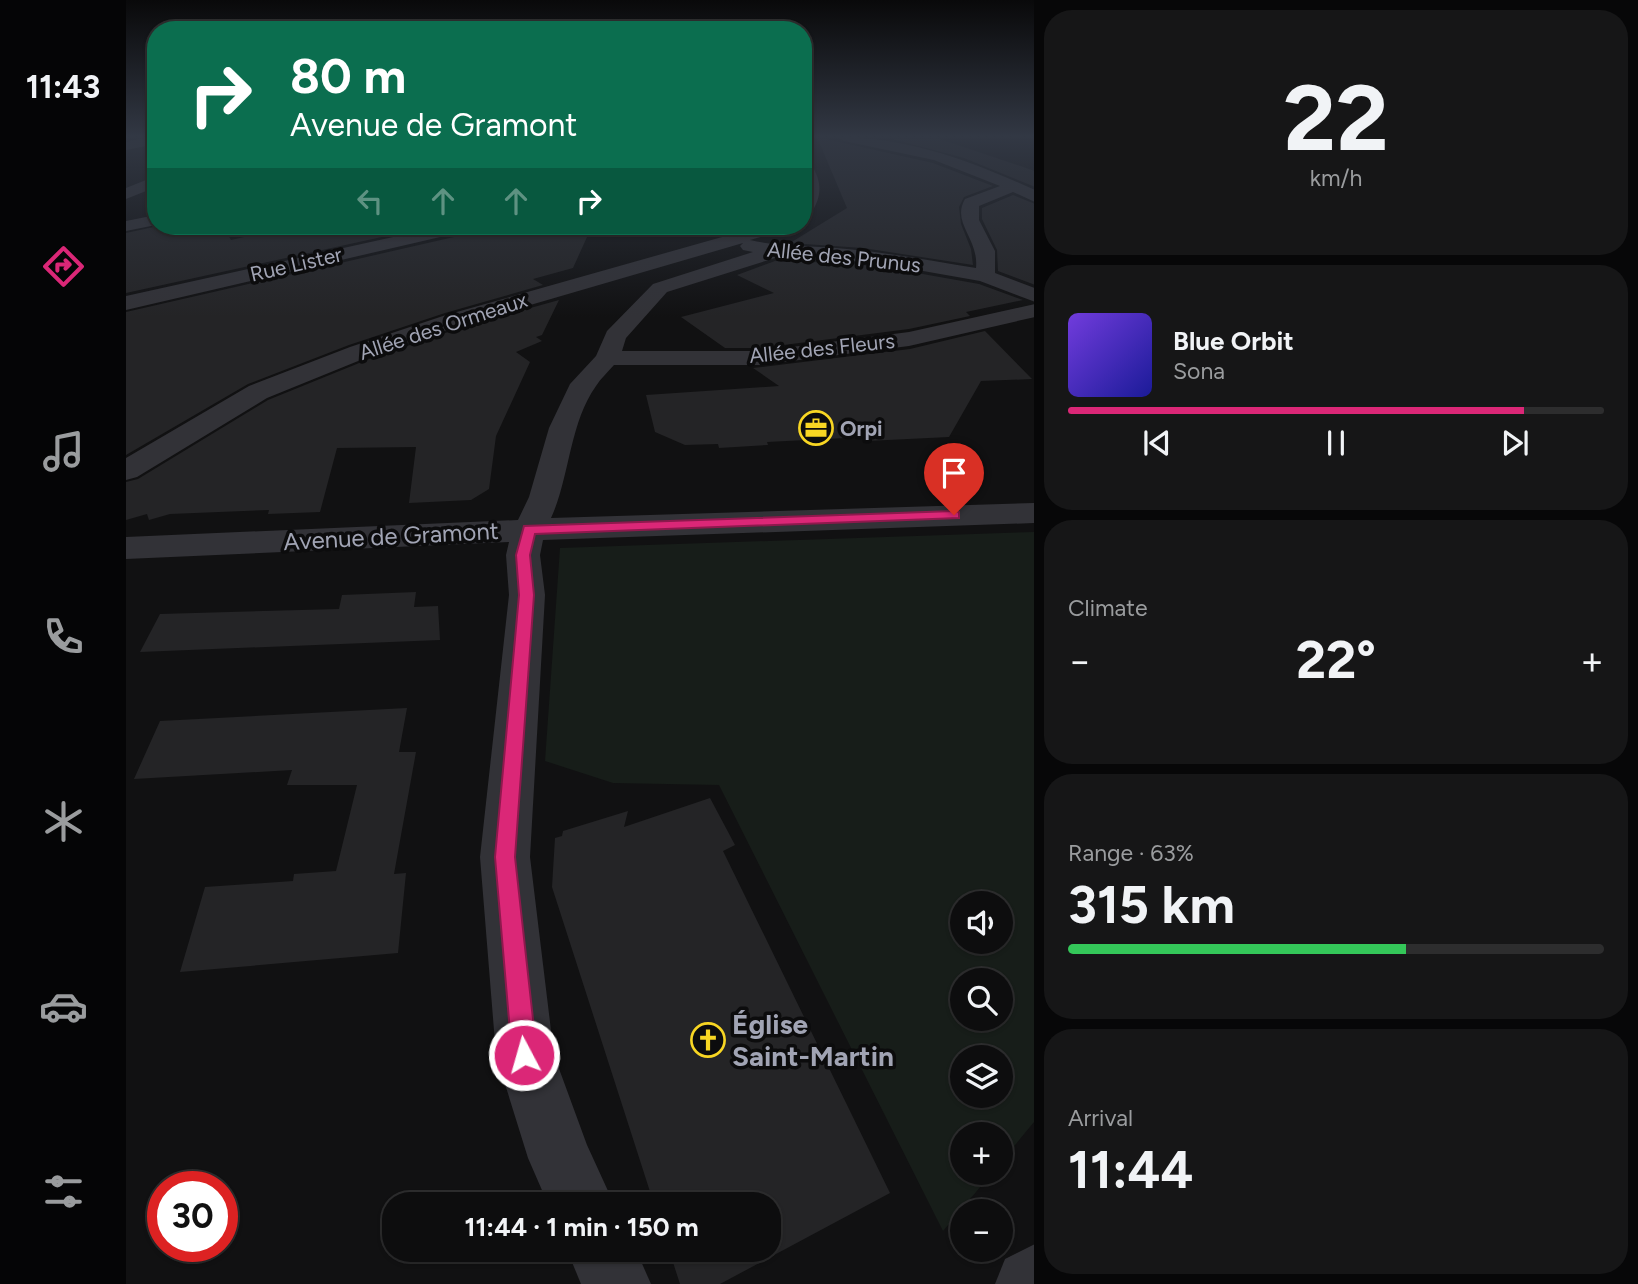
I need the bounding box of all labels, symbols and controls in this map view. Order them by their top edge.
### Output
text: 80 m [290,46,406,105]
icon: right [175,49,266,140]
text: 22 [1283,64,1389,173]
text: 11:43 [26,68,100,106]
text: Avenue de Gramont [290,106,577,144]
text: km/h [1310,164,1362,192]
icon: left [351,182,389,220]
icon: ahead [424,182,462,220]
icon: ahead [497,182,535,220]
icon: right [570,182,608,220]
street label: Allée des Prunus [766,236,922,278]
street label: Rue Lister [248,241,344,287]
icon: directions [39,242,88,291]
street label: Allée des Ormeaux [356,287,530,365]
text: Blue Orbit [1173,325,1294,357]
street label: Allée des Fleurs [748,328,896,368]
text: Sona [1173,357,1225,385]
office icon: Orpi [797,409,835,447]
place label: Orpi [840,416,883,441]
icon: previous [1138,424,1176,462]
icon: pause [1317,424,1355,462]
icon: next [1496,424,1534,462]
icon: music [39,427,88,476]
pin [924,443,984,515]
icon: arrive [935,454,973,492]
street label: Avenue de Gramont [283,516,499,556]
text: Climate [1068,594,1147,622]
icon: phone [39,612,88,661]
text: 22° [1296,629,1376,691]
text: − [1068,638,1092,684]
text: + [1580,638,1604,684]
icon: climate [39,797,88,846]
text: Range · 63% [1068,839,1194,867]
text: 315 km [1068,874,1235,936]
map controls [950,891,1013,1262]
button: sound [950,891,1013,954]
button: search [950,968,1013,1031]
icon: car [39,982,88,1031]
place label: Église Saint-Martin [732,1007,894,1073]
position arrow [487,1018,561,1092]
church icon: Église Saint-Martin [689,1021,727,1059]
button: layers [950,1045,1013,1108]
text: Arrival [1068,1104,1133,1132]
button: + [950,1122,1013,1185]
text: 11:44 [1068,1139,1193,1201]
icon: filters [39,1167,88,1216]
speed limit sign: 30 [147,1171,238,1262]
button: − [950,1199,1013,1262]
text: 11:44 · 1 min · 150 m [464,1211,699,1243]

